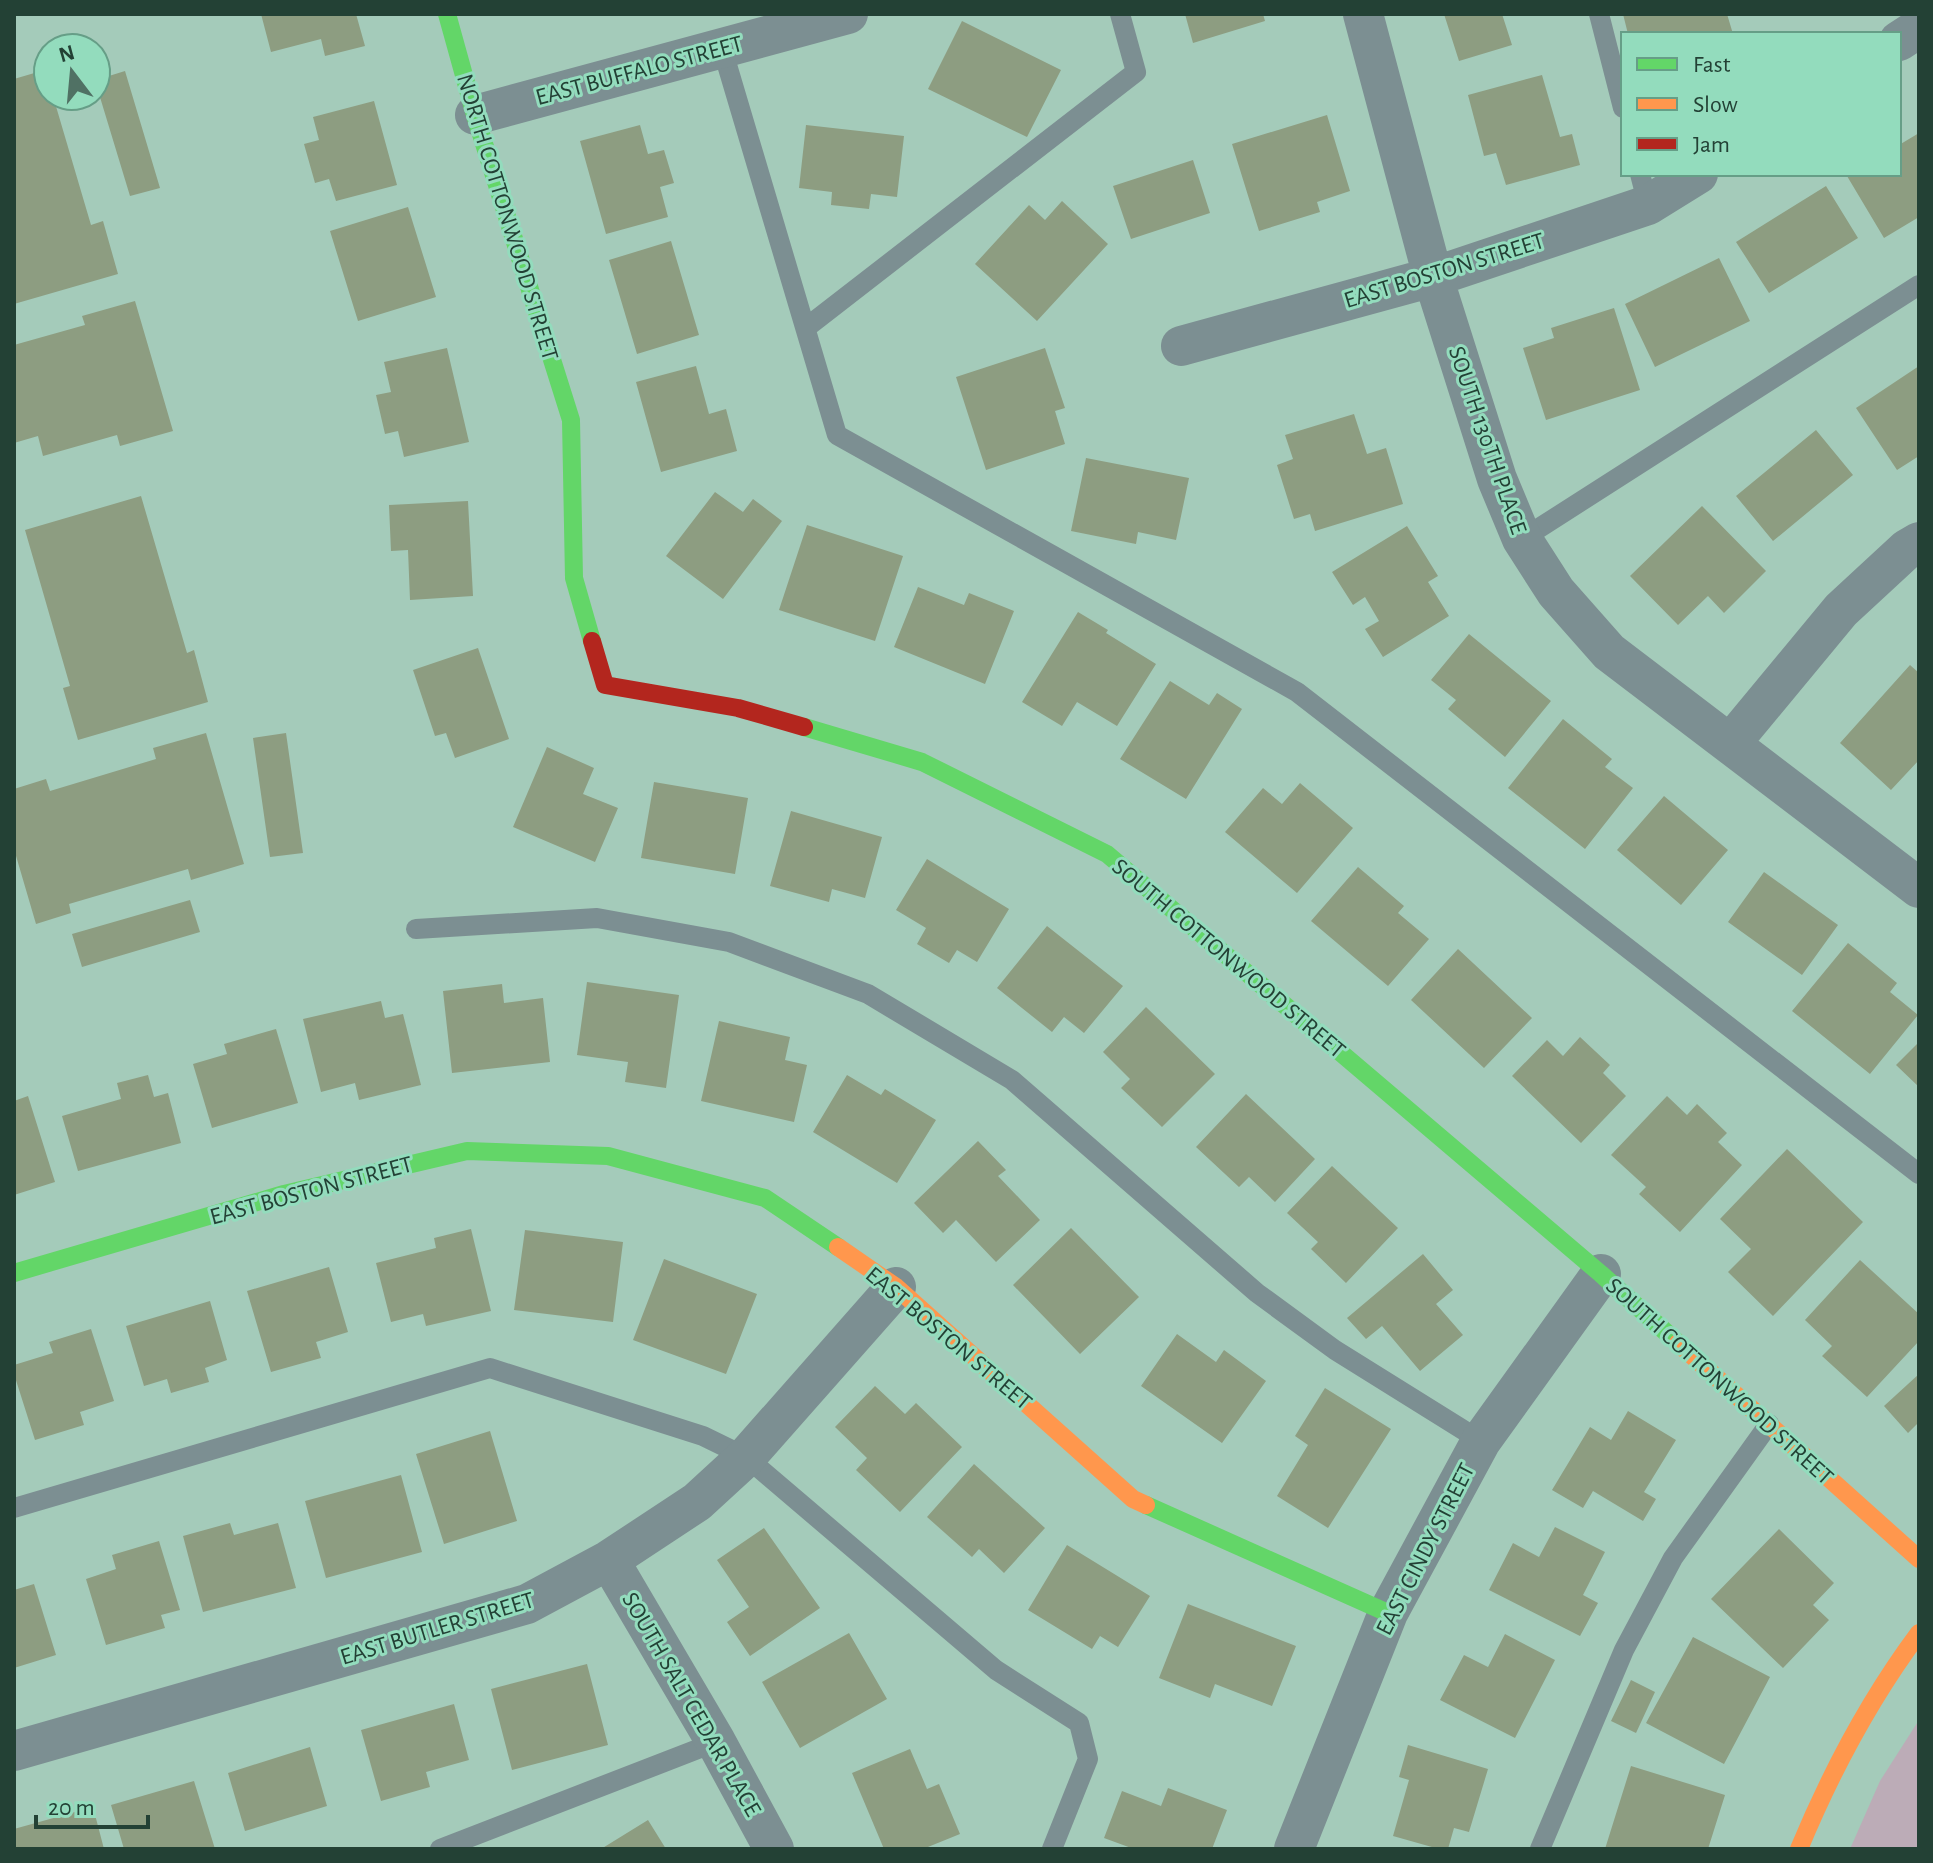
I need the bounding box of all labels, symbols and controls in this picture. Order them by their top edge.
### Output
north arrow [32,32,112,112]
street label: EAST BUFFALO STREET [533,32,746,110]
legend [1621,32,1901,176]
text: N [56,41,77,66]
text: Fast [1693,53,1731,77]
street label: NORTH COTTONWOOD STREET [452,71,562,364]
text: Slow [1693,93,1738,117]
text: Jam [1693,133,1730,157]
street label: EAST BOSTON STREET [1341,229,1548,313]
street label: SOUTH 130TH PLACE [1444,343,1531,538]
street label: SOUTH COTTONWOOD STREET [1107,854,1350,1063]
street label: EAST BOSTON STREET [207,1152,415,1230]
street label: EAST BOSTON STREET [861,1263,1036,1415]
street label: SOUTH COTTONWOOD STREET [1601,1274,1838,1490]
street label: EAST CINDY STREET [1372,1459,1480,1639]
street label: EAST BUTLER STREET [337,1588,537,1670]
street label: SOUTH SALT CEDAR PLACE [617,1589,765,1821]
scale bar [36,1779,148,1829]
text: 20 m [48,1796,95,1820]

